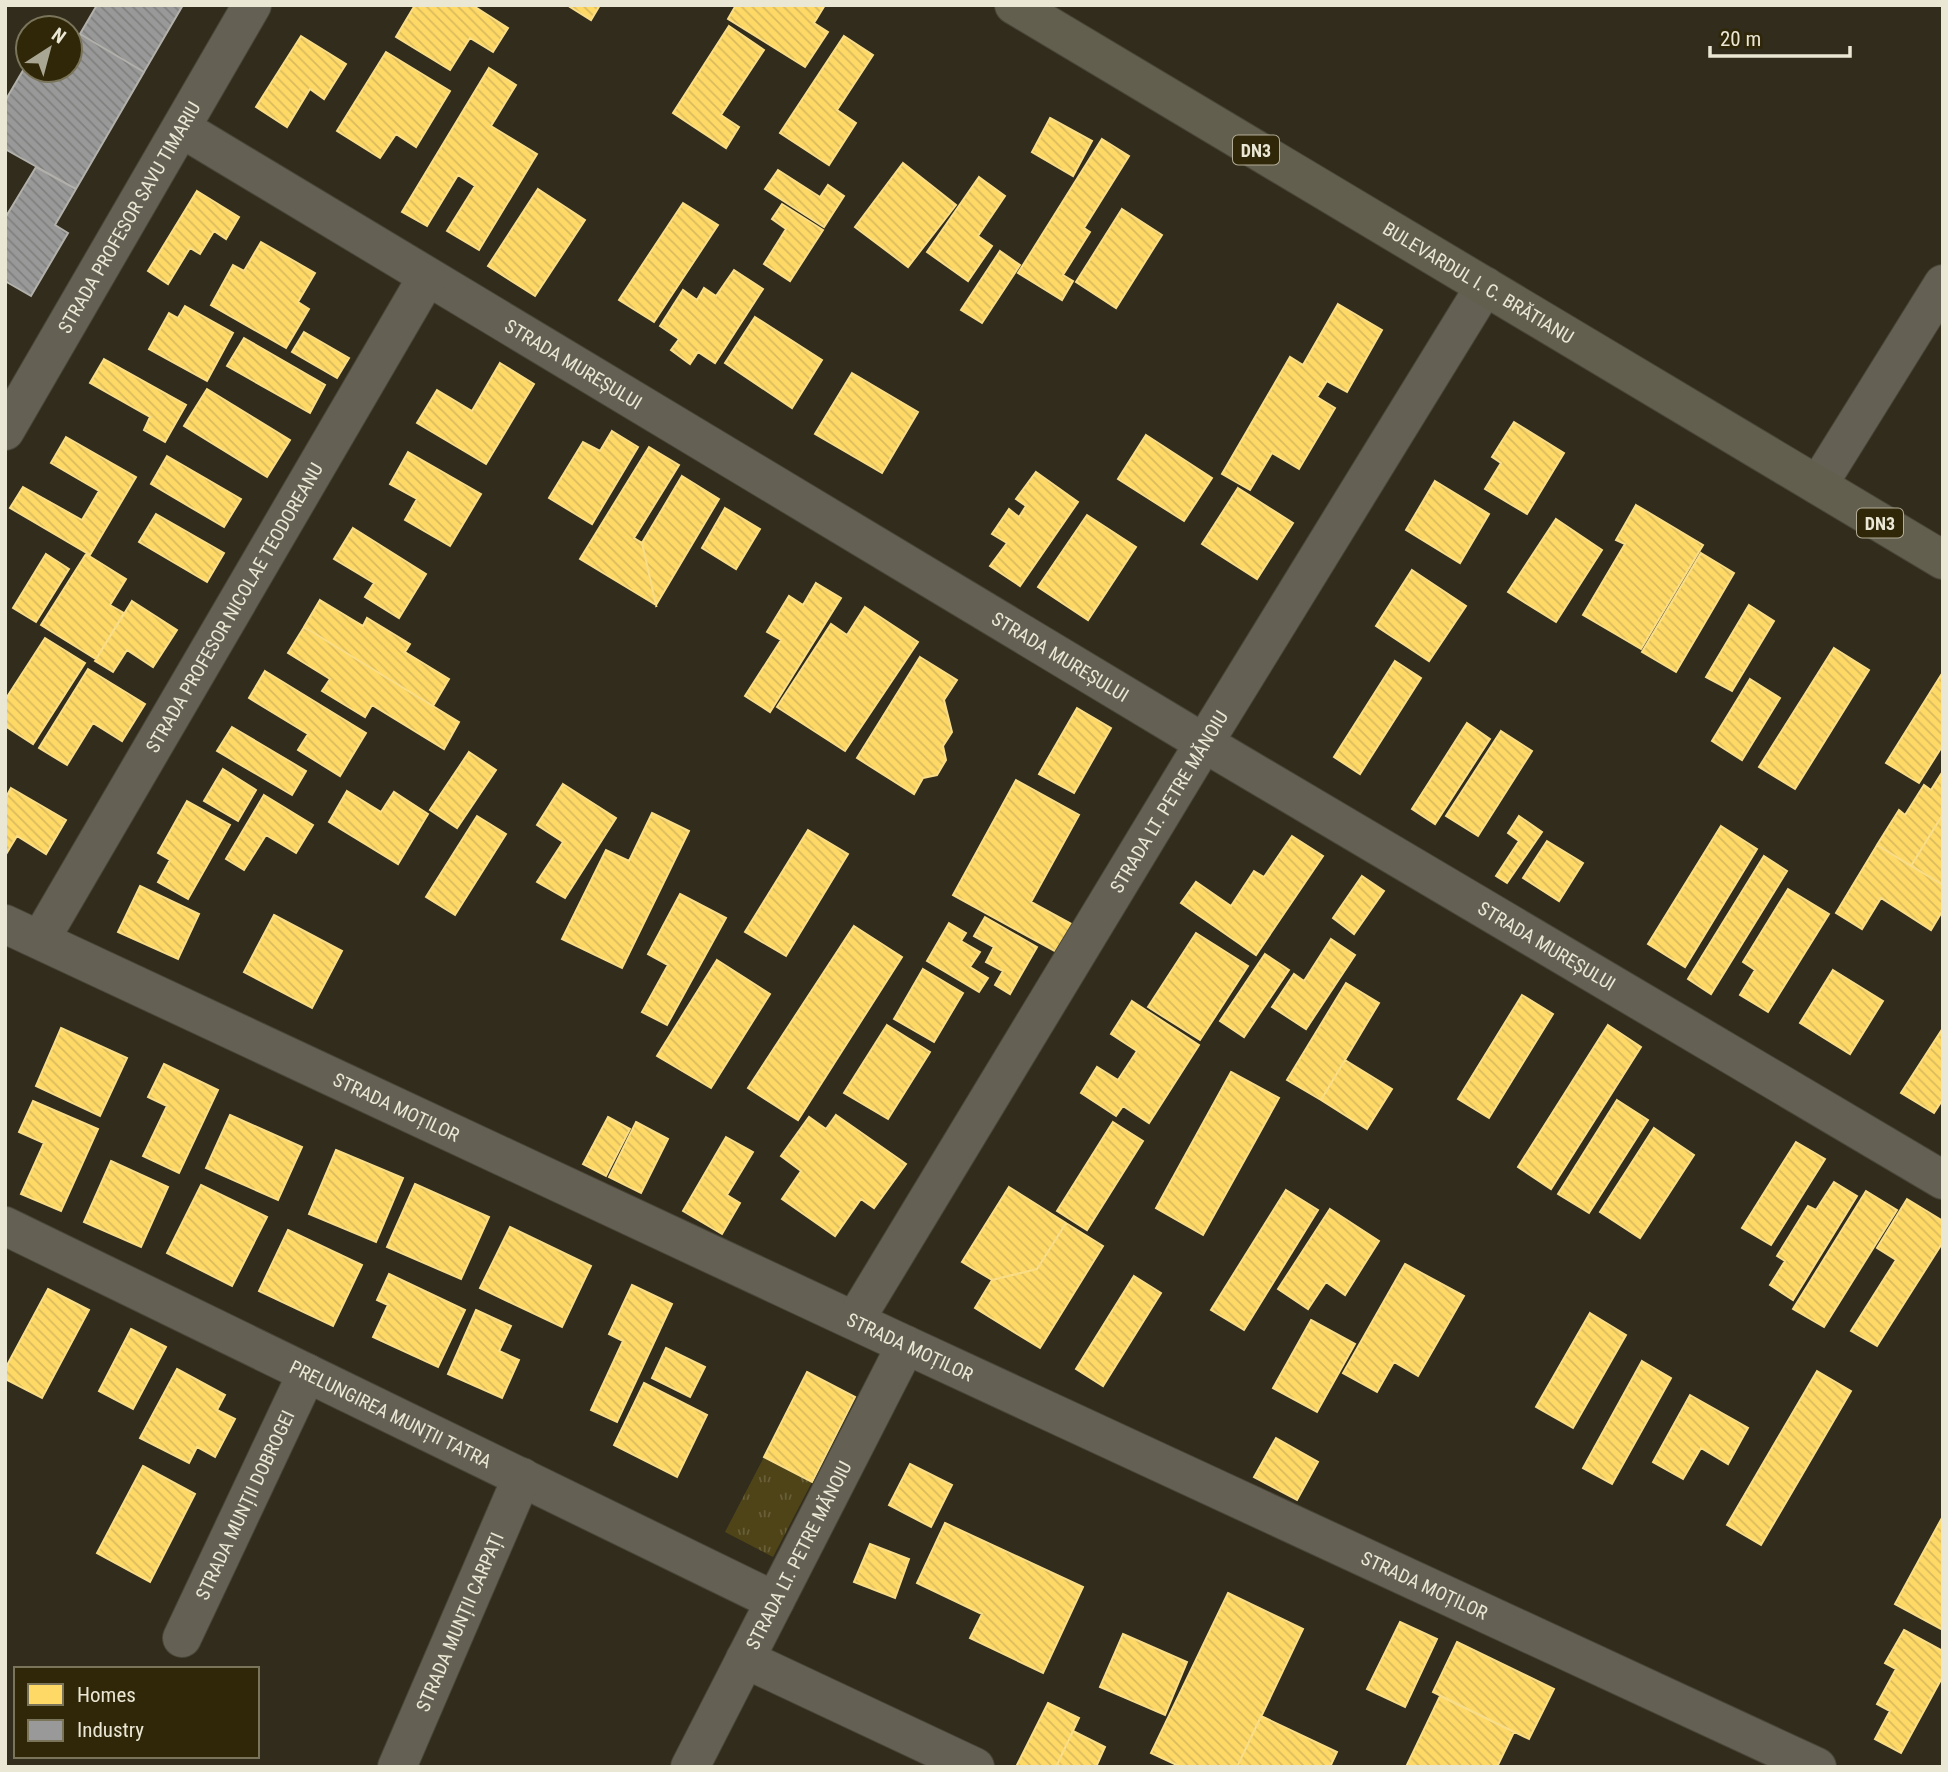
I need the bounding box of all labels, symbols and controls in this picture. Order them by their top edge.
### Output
north arrow [14,14,84,84]
scale bar [1710,14,1850,58]
text: N [47,23,70,48]
text: 20 m [1720,27,1761,51]
street label: STRADA PROFESOR SAVU TIMARIU [53,97,205,337]
road number: DN3 [1233,135,1279,164]
street label: BULEVARDUL I. C. BRĂTIANU [1379,217,1578,348]
street label: STRADA MUREȘULUI [501,314,646,414]
street label: STRADA PROFESOR NICOLAE TEODOREANU [141,459,328,756]
road number: DN3 [1857,508,1903,538]
street label: STRADA MUREȘULUI [988,607,1133,707]
street label: STRADA LT. PETRE MĂNOIU [1105,706,1233,897]
street label: STRADA MUREȘULUI [1474,896,1620,995]
street label: STRADA MOȚILOR [329,1067,463,1146]
street label: STRADA MOȚILOR [843,1307,977,1386]
street label: PRELUNGIREA MUNȚII TATRA [286,1355,495,1473]
street label: STRADA MUNȚII DOBROGEI [190,1407,299,1603]
street label: STRADA LT. PETRE MĂNOIU [741,1457,856,1653]
street label: STRADA MUNȚII CARPAȚI [411,1529,508,1715]
street label: STRADA MOȚILOR [1358,1546,1492,1624]
legend [14,1667,259,1758]
text: Homes [77,1683,136,1707]
text: Industry [77,1718,144,1742]

